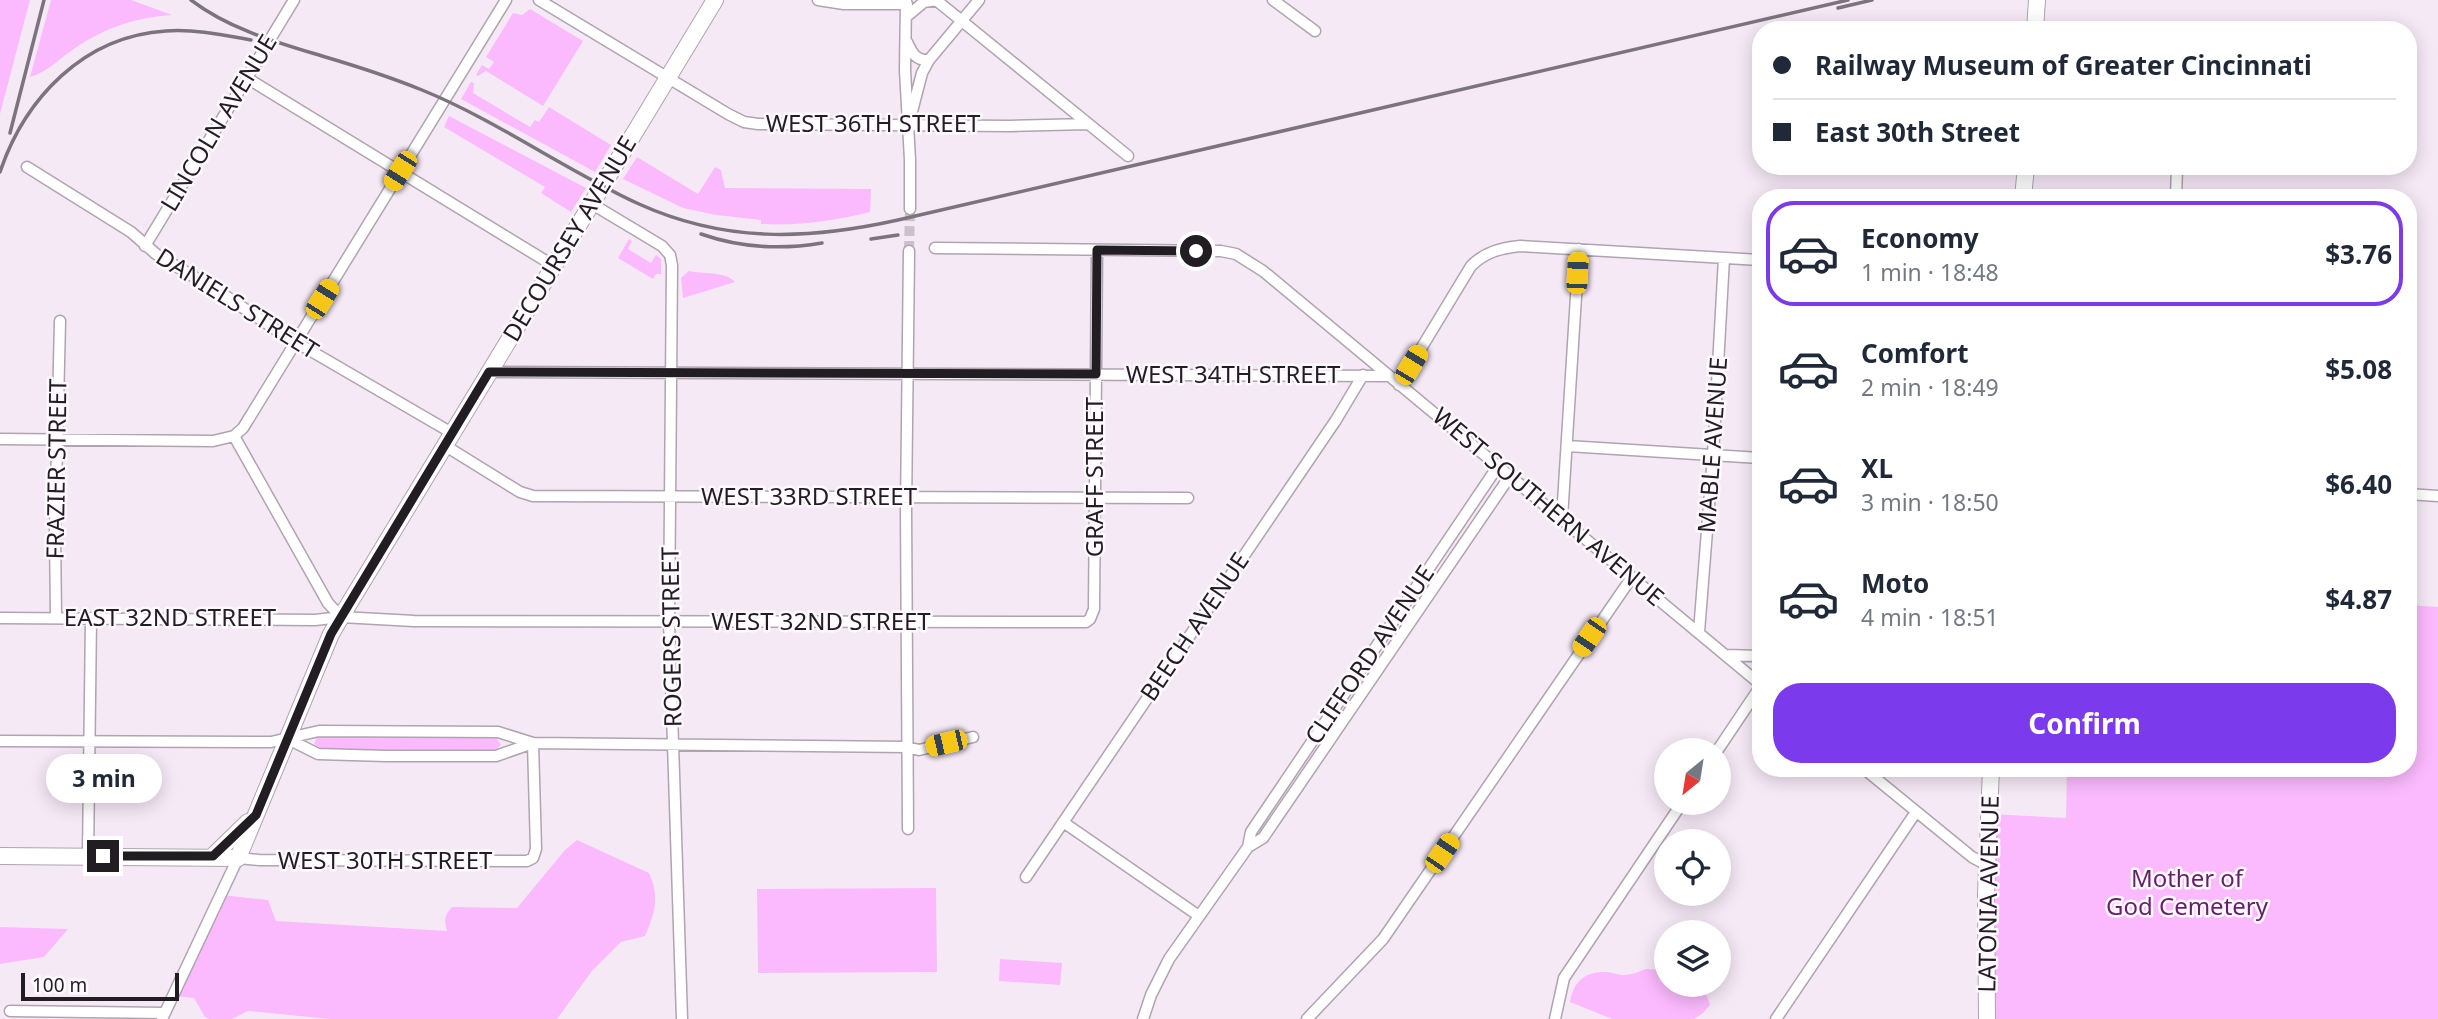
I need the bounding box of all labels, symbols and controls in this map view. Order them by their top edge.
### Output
street label: LINCOLN AVENUE [152,28,284,217]
text: Railway Museum of Greater Cincinnati [1815,47,2312,83]
street label: WEST 36TH STREET [766,106,981,139]
text: East 30th Street [1815,114,2020,150]
street label: DECOURSEY AVENUE [494,129,643,347]
car [380,148,421,194]
text: Economy [1861,220,1979,256]
icon: car [1777,222,1840,285]
route start [1180,235,1212,267]
text: $3.76 [2325,236,2392,272]
street label: DANIELS STREET [150,240,326,366]
car [1566,251,1589,295]
text: 1 min · 18:48 [1861,256,1999,288]
car [302,276,343,322]
text: Comfort [1861,335,1969,371]
icon: car [1777,337,1840,400]
car [1392,342,1431,388]
text: $5.08 [2325,351,2392,387]
street label: MABLE AVENUE [1689,356,1734,534]
street label: WEST 34TH STREET [1126,357,1341,390]
text: 2 min · 18:49 [1861,371,1999,403]
street label: FRAZIER STREET [37,378,74,560]
street label: GRAFF STREET [1077,396,1110,557]
street label: WEST SOUTHERN AVENUE [1426,399,1672,613]
text: XL [1861,450,1893,486]
icon: car [1777,452,1840,515]
text: $6.40 [2325,466,2392,502]
street label: WEST 33RD STREET [701,479,918,512]
text: 3 min · 18:50 [1861,486,1999,518]
street label: BEECH AVENUE [1132,545,1256,707]
street label: ROGERS STREET [652,546,689,727]
street label: CLIFFORD AVENUE [1297,558,1441,750]
text: Moto [1861,565,1929,601]
icon: car [1777,567,1840,630]
text: $4.87 [2325,581,2392,617]
street label: EAST 32ND STREET [64,600,277,633]
text: 4 min · 18:51 [1861,601,1999,633]
street label: WEST 32ND STREET [711,604,931,637]
car [1569,614,1610,660]
button: Confirm [1773,683,2396,763]
car [924,728,969,758]
north arrow [1654,738,1731,816]
map controls [1654,738,1731,997]
callout: 3 min [45,754,161,804]
text: 3 min [72,762,136,794]
street label: LATONIA AVENUE [1969,795,2006,993]
button: locate [1654,829,1731,906]
car [1422,830,1463,876]
route end [87,840,119,872]
street label: WEST 30TH STREET [278,843,493,876]
park label: Mother of God Cemetery [2106,861,2269,922]
button: layers [1654,920,1731,997]
scale bar [21,970,178,1002]
text: 100 m [32,972,87,998]

